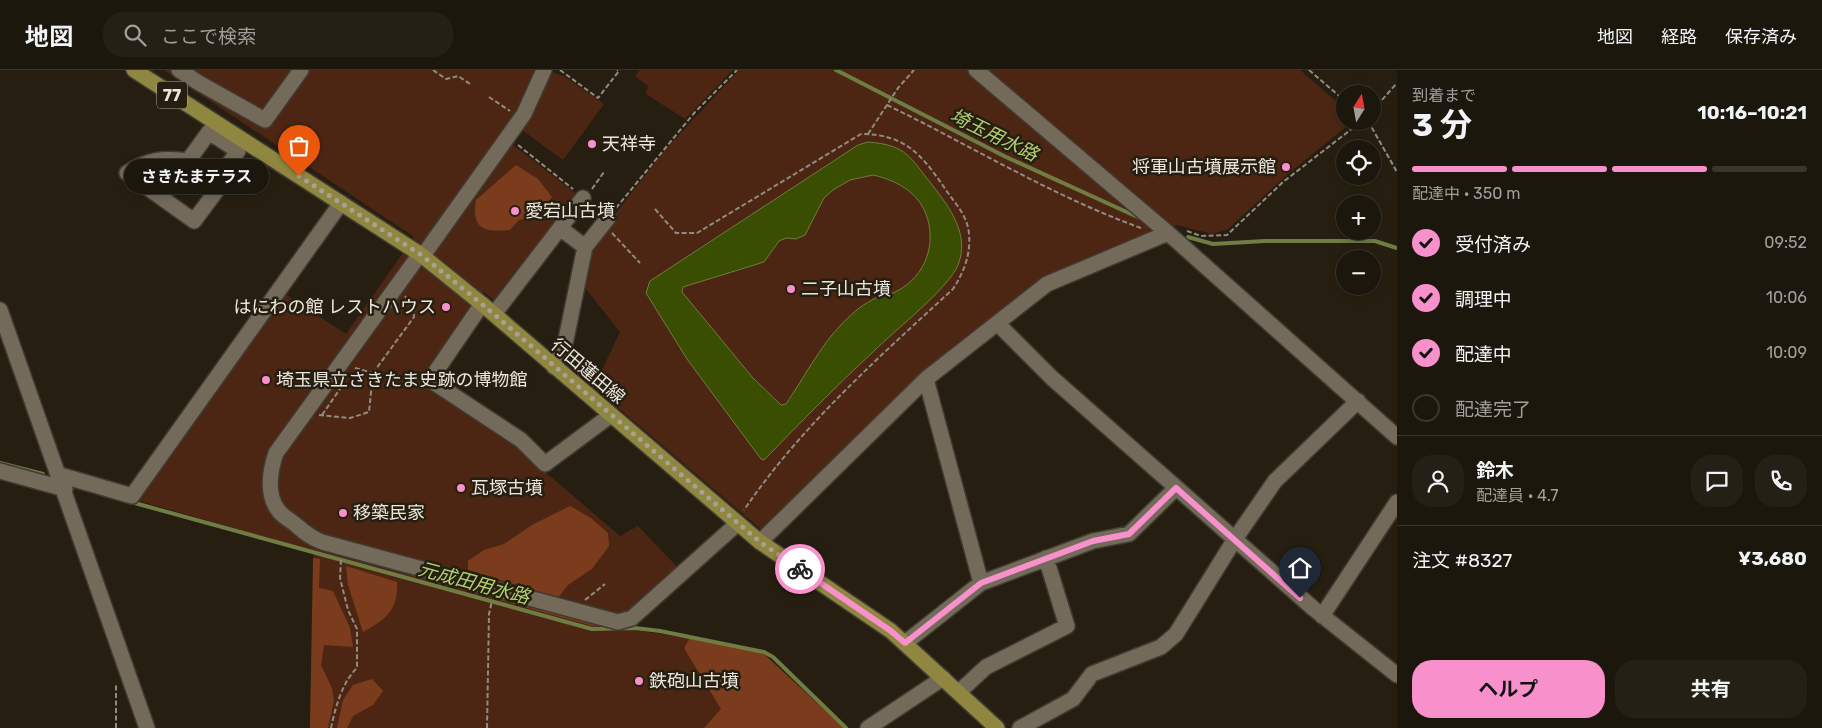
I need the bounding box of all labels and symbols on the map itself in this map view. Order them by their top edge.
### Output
road number: 77 [157,82,187,108]
north arrow [1336,85,1381,130]
water label: 埼玉用水路 [946,104,1044,167]
pin [278,125,320,176]
place label: 天祥寺 [602,133,656,155]
marker: 天祥寺 [586,138,598,150]
place label: 将軍山古墳展示館 [1132,156,1276,178]
callout: さきたまテラス [124,158,269,194]
marker: 将軍山古墳展示館 [1280,161,1292,173]
place label: 愛宕山古墳 [525,200,615,222]
marker: 愛宕山古墳 [509,205,521,217]
place label: 二子山古墳 [801,278,891,300]
marker: 二子山古墳 [785,283,797,295]
place label: はにわの館 レストハウス [234,296,436,318]
marker: はにわの館 レストハウス [440,301,452,313]
street label: 行田蓮田線 [546,334,630,408]
place label: 埼玉県立さきたま史跡の博物館 [276,369,527,391]
marker: 埼玉県立さきたま史跡の博物館 [260,374,272,386]
place label: 瓦塚古墳 [471,477,543,499]
marker: 瓦塚古墳 [455,482,467,494]
place label: 移築民家 [353,502,425,524]
marker: 移築民家 [337,507,349,519]
courier [775,544,825,594]
pin [1279,547,1321,598]
water label: 元成田用水路 [416,557,534,609]
place label: 鉄砲山古墳 [649,670,739,692]
marker: 鉄砲山古墳 [633,675,645,687]

